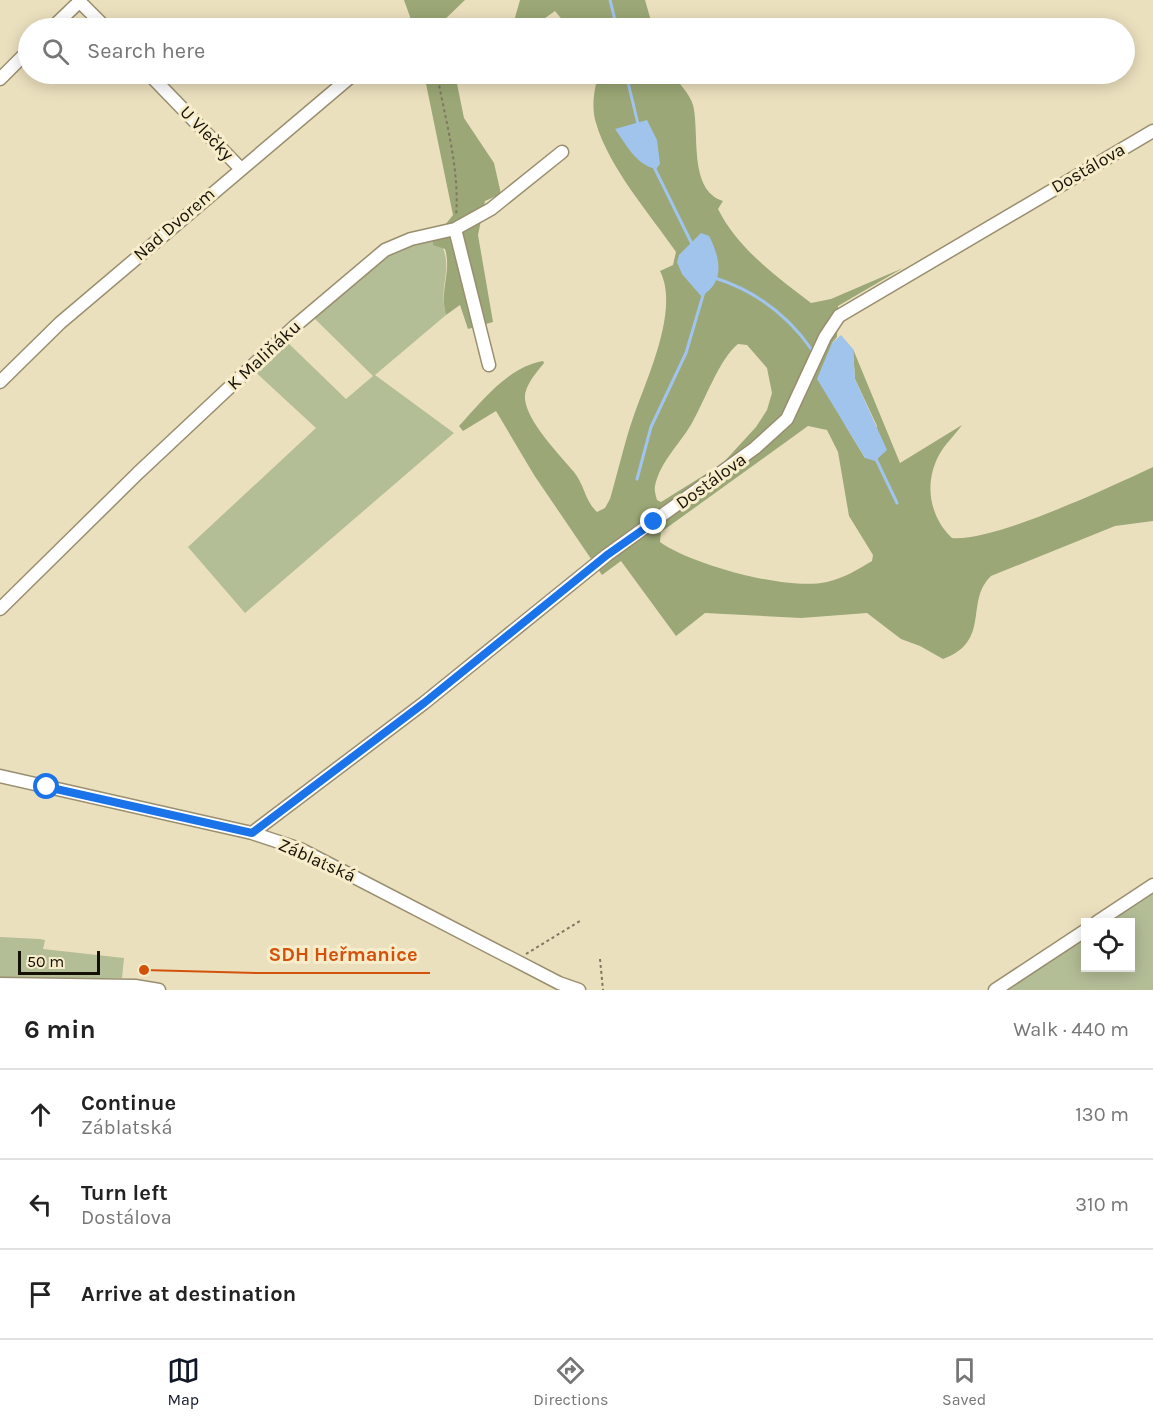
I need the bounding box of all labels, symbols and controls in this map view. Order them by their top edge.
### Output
search box [18,18,1135,84]
icon: search [39,35,72,68]
text: Search here [87,38,205,64]
street label: U Vlečky [175,101,239,166]
street label: Dostálova [1047,138,1129,198]
street label: Nad Dvorem [129,183,219,265]
street label: K Maliňáku [223,315,305,395]
street label: Dostálova [671,448,751,514]
route end [640,508,666,534]
route start [33,773,59,799]
street label: Záblatská [275,833,359,887]
map controls [1081,918,1135,972]
button: locate [1081,918,1135,972]
callout: SDH Heřmanice [256,935,430,973]
text: SDH Heřmanice [268,943,418,966]
scale bar [18,948,100,976]
text: 50 m [27,952,64,971]
text: 6 min [24,1014,96,1045]
text: Walk · 440 m [1013,1018,1129,1041]
text: Continue [81,1090,176,1116]
icon: ahead [24,1098,57,1131]
text: 130 m [1075,1103,1129,1126]
text: Záblatská [81,1116,173,1139]
text: Turn left [81,1180,168,1206]
icon: left [24,1188,57,1221]
text: 310 m [1075,1193,1129,1216]
text: Dostálova [81,1206,172,1229]
icon: arrive [24,1278,57,1311]
text: Arrive at destination [81,1281,296,1307]
tab: Map [167,1354,200,1409]
tab: Directions [533,1354,608,1409]
tab: Saved [942,1354,986,1409]

